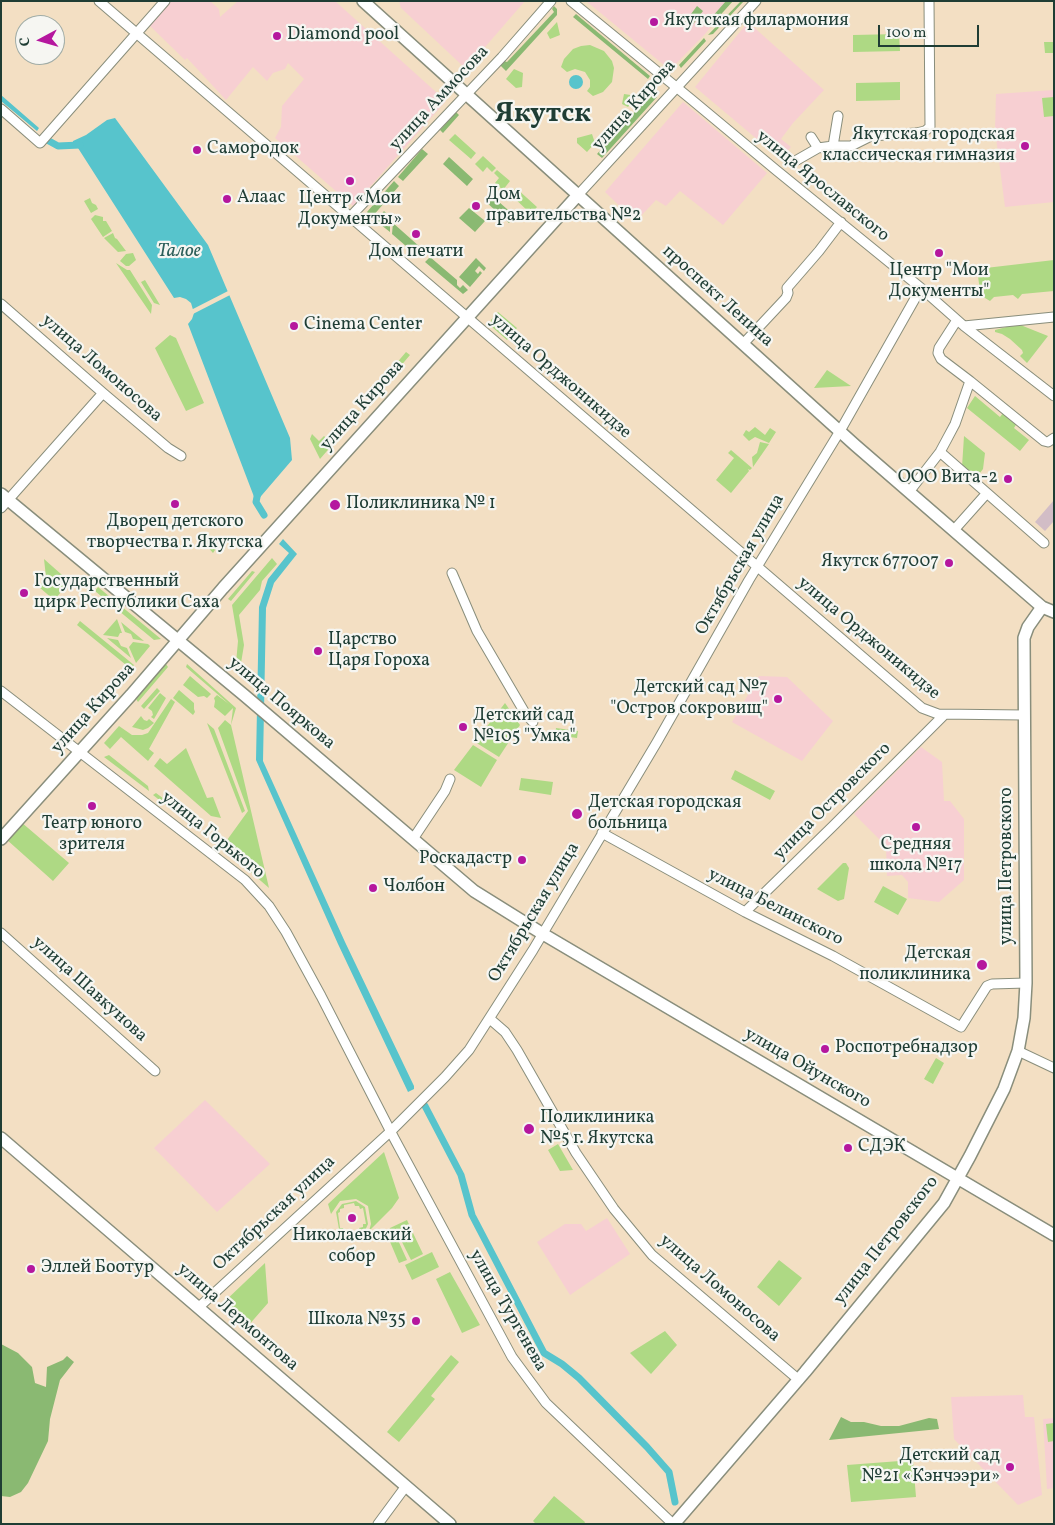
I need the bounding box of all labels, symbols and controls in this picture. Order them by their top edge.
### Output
place label: Якутская филармония [664,11,849,33]
north arrow [15,15,65,65]
scale bar [880,15,981,47]
marker: Якутская филармония [648,16,660,28]
text: 100 m [886,23,926,44]
place label: Diamond pool [287,25,399,47]
marker: Diamond pool [271,30,283,42]
text: С [16,36,35,47]
street label: улица Аммосова [386,42,494,156]
street label: улица Кирова [589,56,681,156]
district label: Якутск [495,99,591,133]
place label: Якутская городская классическая гимназия [823,125,1015,168]
street label: улица Ярославского [751,127,893,247]
place label: Самородок [207,139,299,161]
marker: Якутская городская классическая гимназия [1019,140,1031,152]
marker: Самородок [191,144,203,156]
marker: Центр «Мои Документы» [344,175,356,187]
place label: Дом правительства №2 [486,185,641,228]
place label: Алаас [237,188,285,210]
place label: Центр «Мои Документы» [298,189,402,232]
marker: Алаас [221,193,233,205]
marker: Дом правительства №2 [470,200,482,212]
marker: Дом печати [410,228,422,240]
street label: проспект Ленина [657,241,777,353]
water label: Талое [157,242,201,264]
place label: Дом печати [368,242,464,264]
marker: Центр "Мои Документы" [933,247,945,259]
place label: Центр "Мои Документы" [889,261,989,304]
street label: улица Орджоникидзе [485,310,635,444]
street label: улица Ломоносова [36,311,166,427]
place label: Cinema Center [304,315,422,337]
marker: Cinema Center [288,320,300,332]
street label: улица Кирова [317,356,409,456]
place label: ООО Вита-2 [898,468,998,490]
marker: ООО Вита-2 [1002,473,1014,485]
street label: Октябрьская улица [692,491,790,639]
place label: Поликлиника № 1 [346,494,496,516]
marker: Дворец детского творчества г. Якутска [169,498,181,510]
marker: Поликлиника № 1 [328,498,342,512]
place label: Дворец детского творчества г. Якутска [87,512,263,554]
place label: Якутск 677007 [821,552,939,574]
marker: Якутск 677007 [943,557,955,569]
place label: Государственный цирк Республики Саха [34,572,220,614]
street label: улица Орджоникидзе [792,573,944,705]
marker: Государственный цирк Республики Саха [18,587,30,599]
place label: Царство Царя Гороха [328,630,430,672]
marker: Царство Царя Гороха [312,645,324,657]
street label: улица Пояркова [223,653,339,755]
street label: улица Кирова [48,659,140,759]
place label: Детский сад №7 "Остров сокровищ" [610,678,768,721]
marker: Детский сад №7 "Остров сокровищ" [772,693,784,705]
place label: Детский сад №105 "Умка" [473,706,576,749]
marker: Детский сад №105 "Умка" [457,721,469,733]
street label: улица Островского [770,739,896,865]
street label: улица Петровского [997,787,1019,945]
street label: улица Горького [156,788,268,884]
place label: Детская городская больница [588,793,741,836]
marker: Театр юного зрителя [86,800,98,812]
marker: Детская городская больница [570,807,584,821]
place label: Театр юного зрителя [42,814,142,856]
marker: Средняя школа №17 [910,821,922,833]
place label: Средняя школа №17 [870,835,962,878]
street label: Октябрьская улица [485,839,585,987]
place label: Роскадастр [419,849,512,871]
marker: Роскадастр [516,854,528,866]
street label: улица Белинского [704,864,846,952]
place label: Чолбон [383,877,445,899]
marker: Чолбон [367,882,379,894]
street label: улица Шавкунова [27,933,151,1047]
place label: Детская поликлиника [859,944,971,986]
marker: Детская поликлиника [975,958,989,972]
street label: улица Ойунского [740,1024,874,1114]
place label: Роспотребнадзор [835,1038,978,1060]
marker: Роспотребнадзор [819,1043,831,1055]
place label: Поликлиника №5 г. Якутска [540,1108,655,1150]
marker: Поликлиника №5 г. Якутска [522,1122,536,1136]
place label: СДЭК [858,1137,906,1159]
marker: СДЭК [842,1142,854,1154]
street label: Октябрьская улица [209,1152,341,1276]
street label: улица Петровского [830,1172,944,1310]
marker: Николаевский собор [346,1212,358,1224]
place label: Николаевский собор [292,1226,412,1268]
street label: улица Ломоносова [654,1231,784,1347]
street label: улица Тургенева [463,1246,551,1376]
place label: Эллей Боотур [41,1258,154,1280]
street label: улица Лермонтова [172,1259,302,1377]
marker: Эллей Боотур [25,1263,37,1275]
place label: Школа №35 [308,1310,406,1332]
marker: Школа №35 [410,1315,422,1327]
place label: Детский сад №21 «Кэнчээри» [862,1446,1000,1488]
marker: Детский сад №21 «Кэнчээри» [1004,1461,1016,1473]

